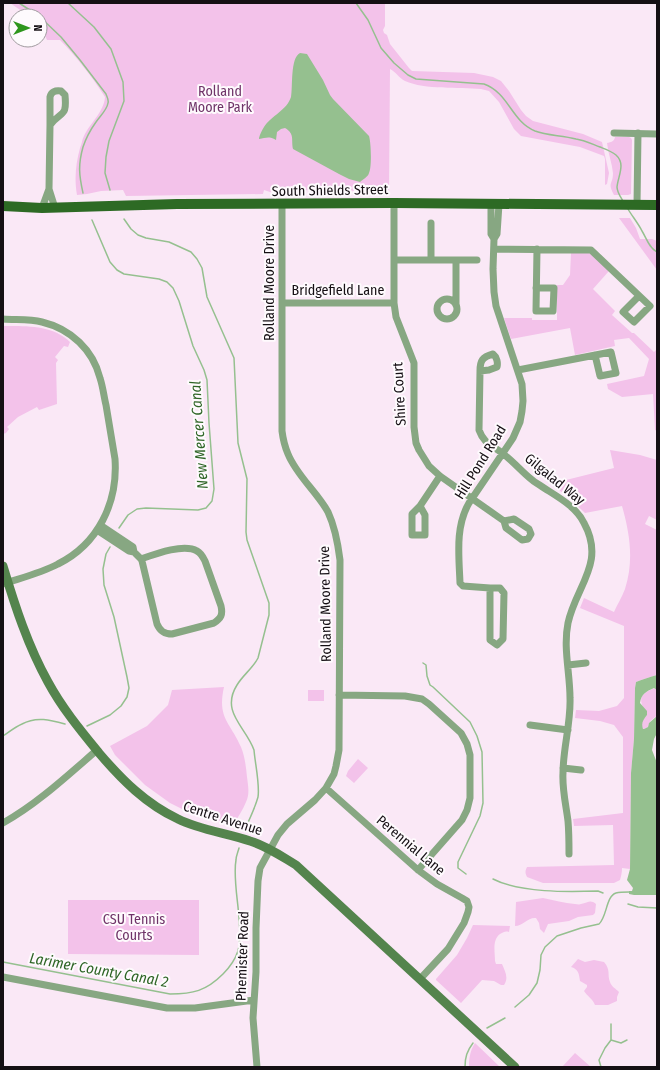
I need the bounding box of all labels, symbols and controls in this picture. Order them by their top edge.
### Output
north arrow [8,8,48,48]
text: N [31,25,44,31]
park label: Rolland Moore Park [188,83,253,116]
street label: South Shields Street [272,181,389,200]
street label: Rolland Moore Drive [261,225,278,341]
street label: Bridgefield Lane [292,282,384,299]
street label: Shire Court [389,361,410,426]
water label: New Mercer Canal [186,380,212,490]
street label: Hill Pond Road [451,422,510,502]
street label: Gilgalad Way [521,450,589,509]
street label: Rolland Moore Drive [316,546,335,662]
street label: Centre Avenue [181,798,265,839]
street label: Perennial Lane [373,812,449,879]
park label: CSU Tennis Courts [103,911,165,944]
street label: Phemister Road [232,911,253,1001]
water label: Larimer County Canal 2 [28,949,170,991]

